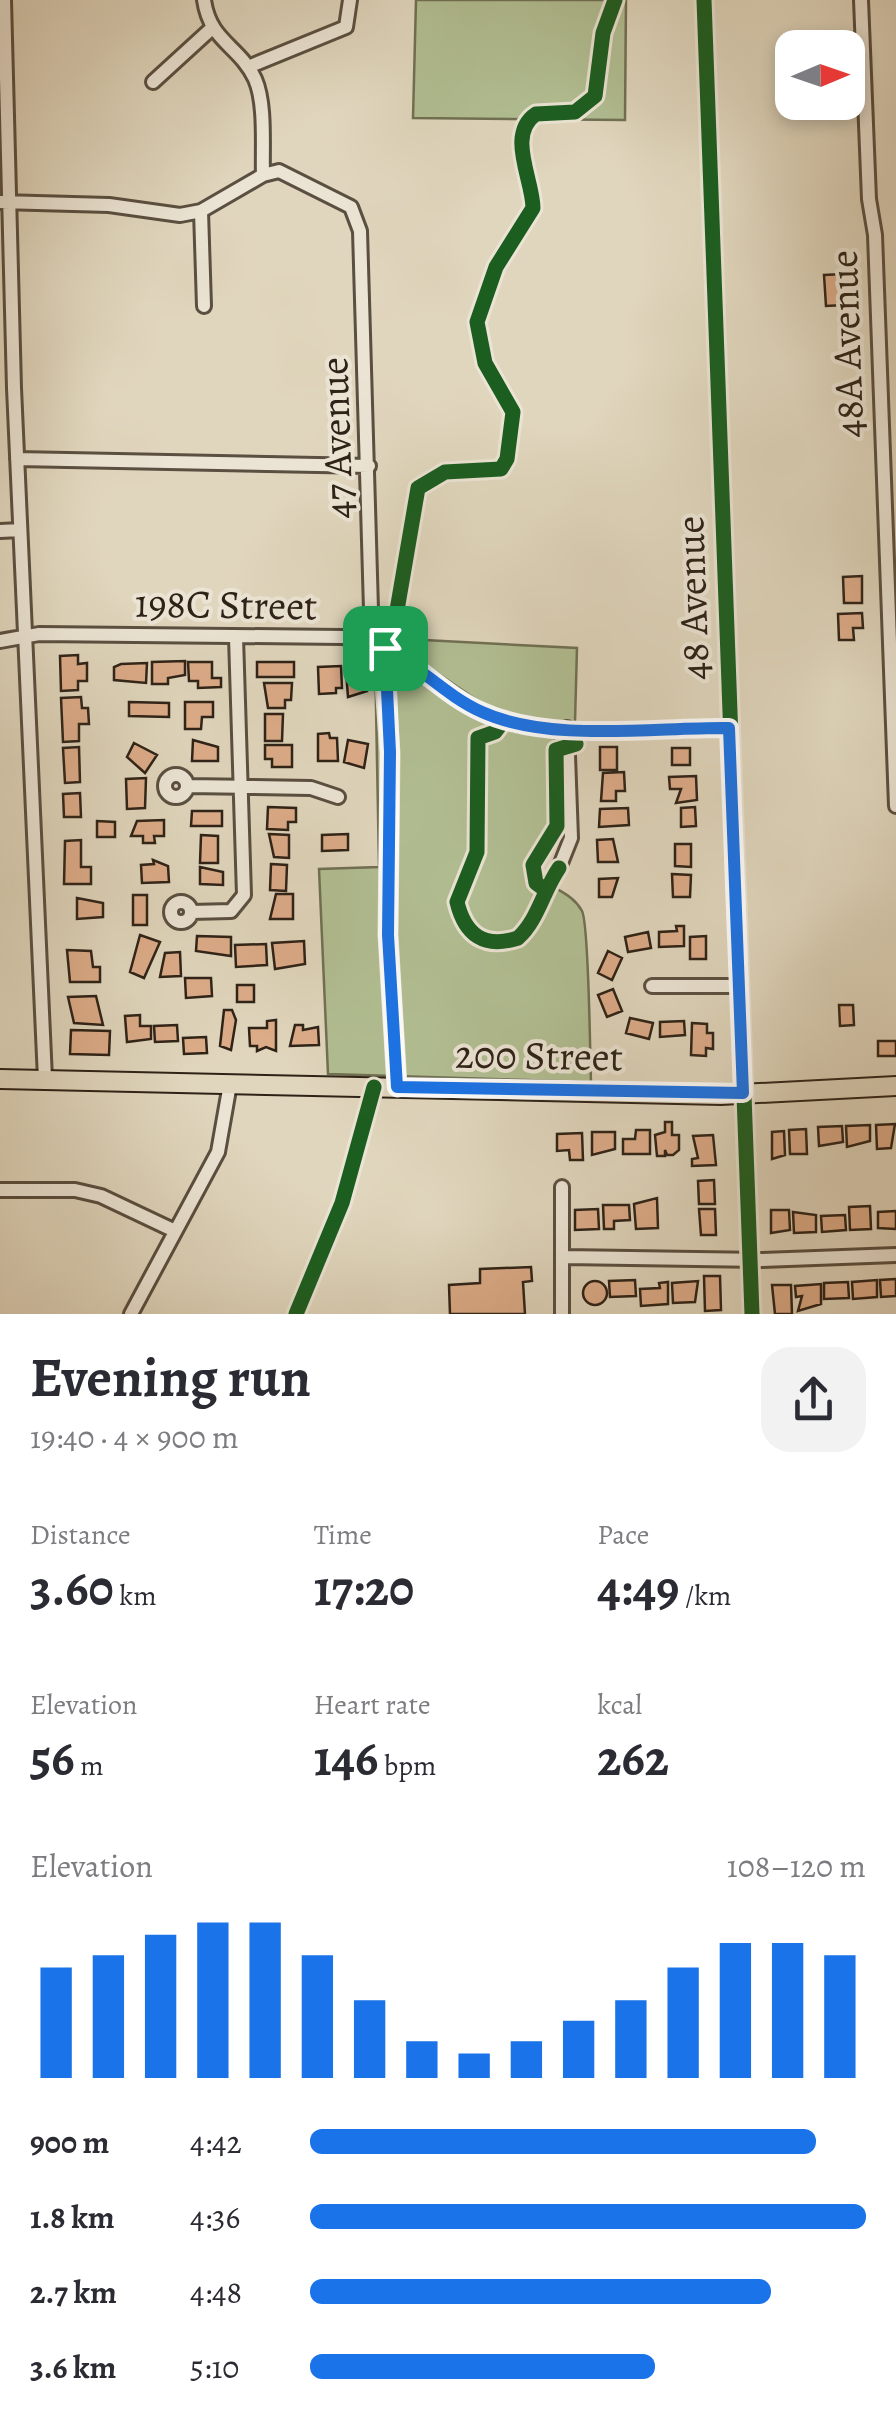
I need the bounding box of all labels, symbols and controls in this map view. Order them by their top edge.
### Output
north arrow [775,30,865,120]
map controls [775,30,865,120]
street label: 48A Avenue [816,249,877,439]
street label: 47 Avenue [306,356,367,520]
street label: 48 Avenue [662,515,723,681]
street label: 198C Street [134,575,318,634]
pin [343,606,428,691]
icon: arrive [358,621,413,676]
street label: 200 Street [455,1027,623,1084]
text: Evening run [30,1340,311,1415]
button: share [761,1347,866,1452]
text: 19:40 · 4 × 900 m [30,1415,239,1459]
text: Distance [30,1516,130,1554]
text: Time [314,1516,372,1554]
text: Pace [597,1516,649,1554]
text: 3.60 [30,1554,114,1622]
text: 17:20 [314,1554,414,1622]
text: 4:49 [597,1554,679,1622]
text: km [114,1577,157,1615]
text: /km [679,1577,731,1615]
text: Elevation [30,1686,137,1724]
text: Heart rate [314,1686,431,1724]
text: kcal [597,1686,642,1724]
text: 56 [30,1724,75,1792]
text: 146 [314,1724,378,1792]
text: 262 [597,1724,669,1792]
text: m [75,1747,104,1785]
text: bpm [378,1747,436,1785]
text: Elevation [30,1844,153,1888]
text: 108–120 m [727,1844,866,1888]
text: 900 m [30,2120,109,2164]
text: 4:42 [190,2120,242,2164]
text: 1.8 km [30,2195,115,2239]
text: 4:36 [190,2195,240,2239]
text: 2.7 km [30,2270,117,2314]
text: 4:48 [190,2270,242,2314]
text: 3.6 km [30,2345,116,2389]
text: 5:10 [190,2345,239,2389]

